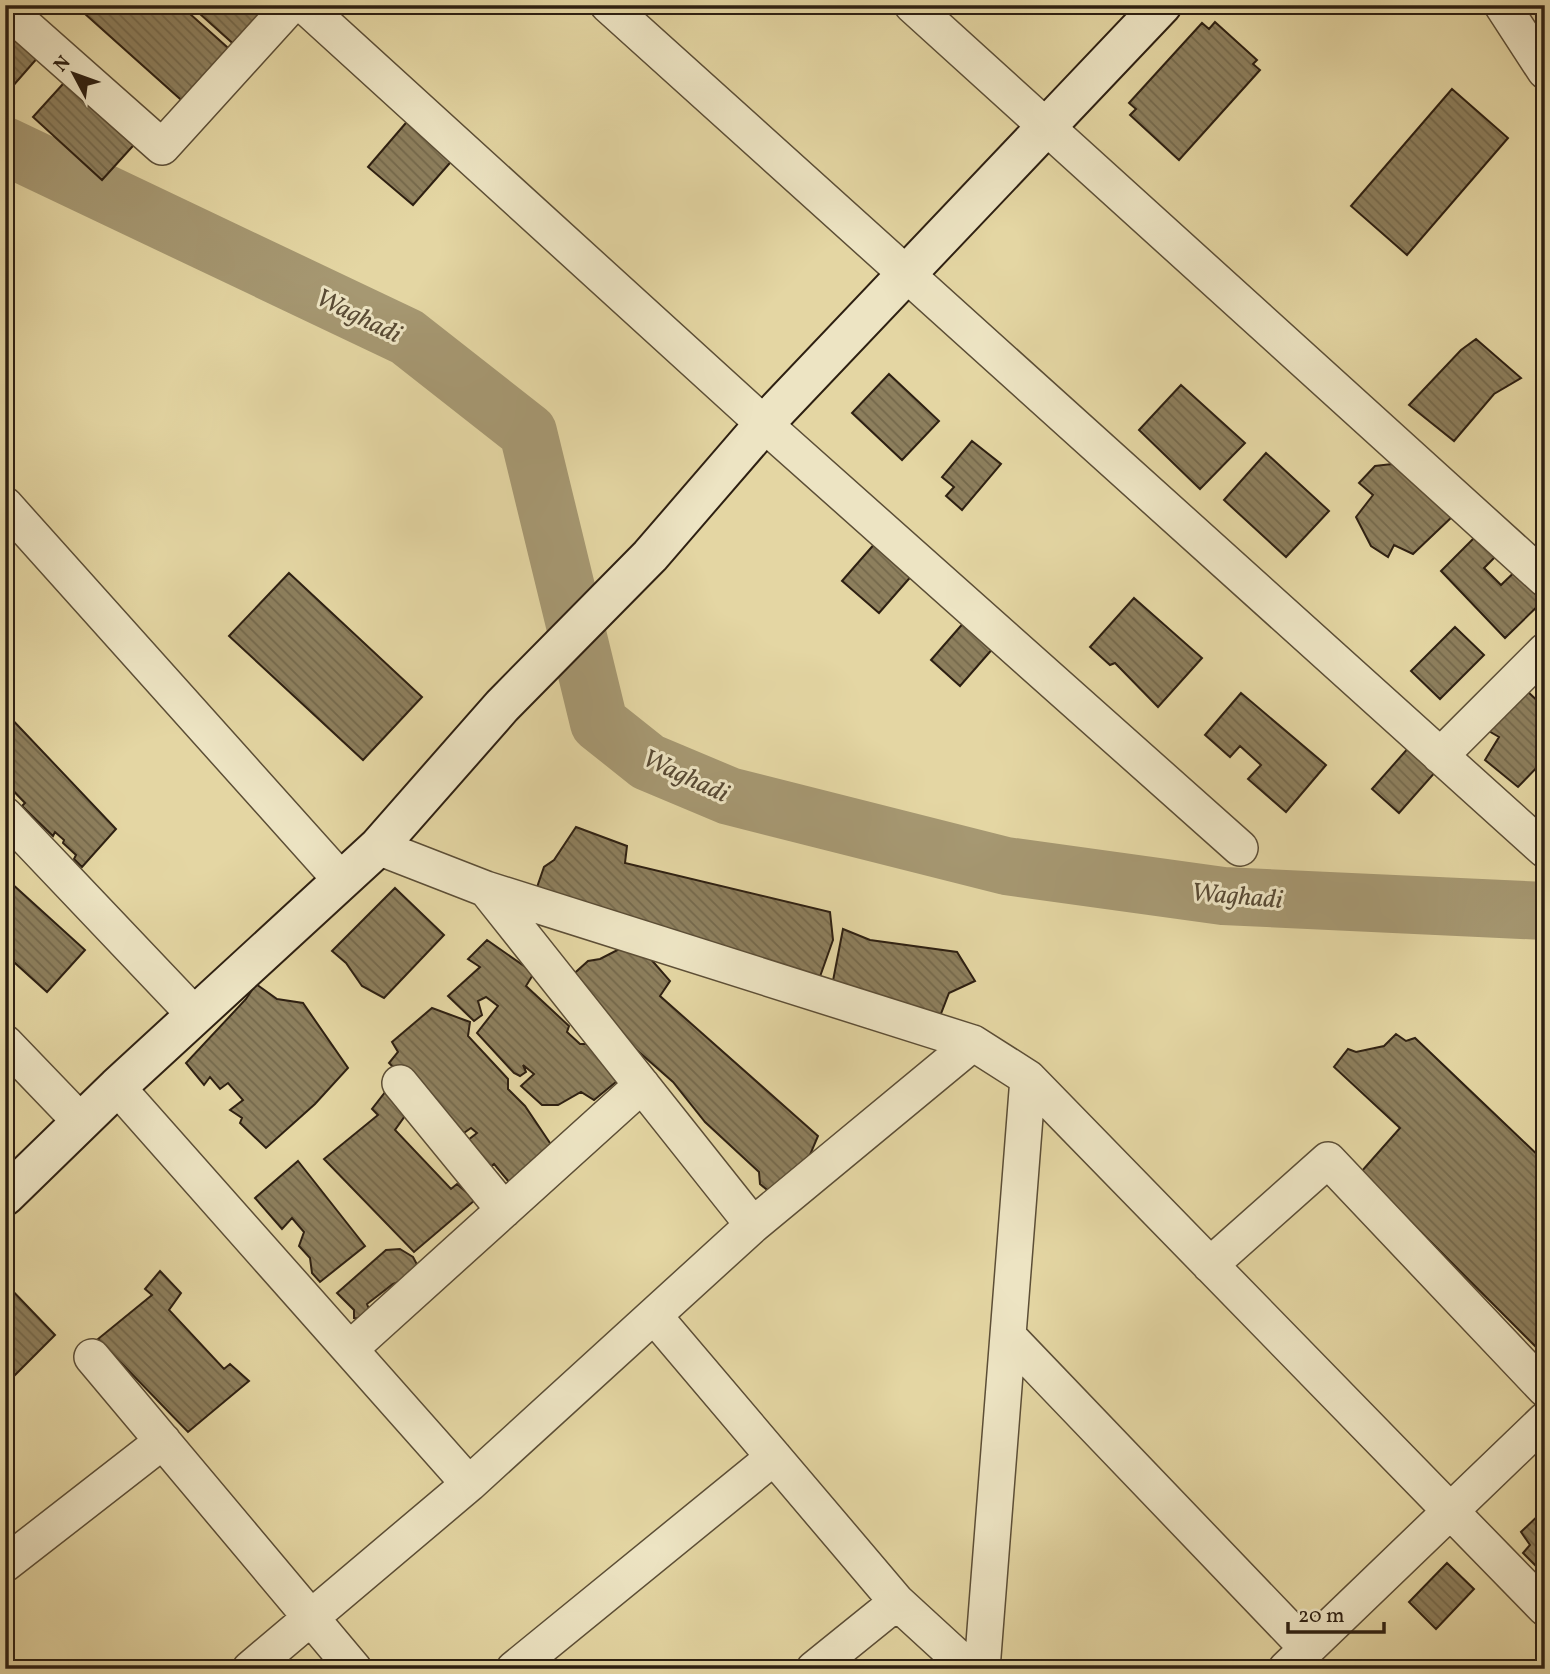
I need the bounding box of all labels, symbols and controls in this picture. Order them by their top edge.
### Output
north arrow [38,38,108,108]
text: N [48,50,77,78]
water label: Waghadi [309,281,408,353]
water label: Waghadi [636,741,735,813]
water label: Waghadi [1190,875,1284,919]
scale bar [1288,1590,1384,1634]
text: 20 m [1298,1602,1344,1631]

